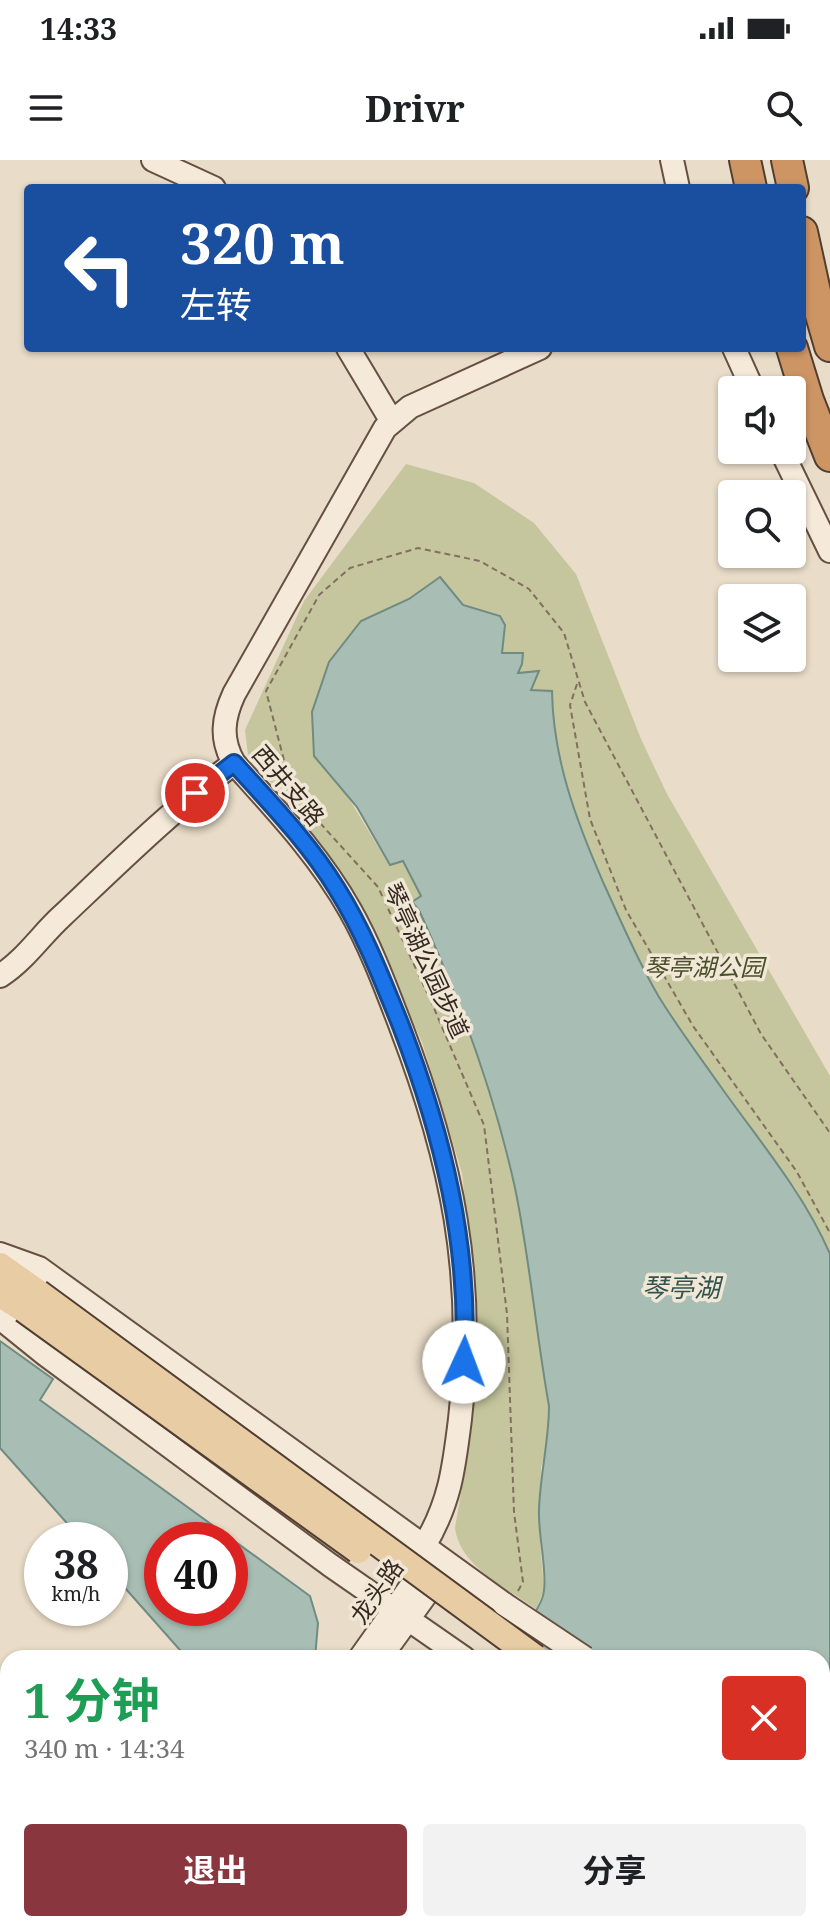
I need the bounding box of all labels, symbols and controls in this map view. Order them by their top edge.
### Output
text: 14:33 [40,8,117,49]
text: Drivr [365,84,465,133]
icon: menu [24,86,68,130]
icon: search [762,86,806,130]
text: 320 m [180,204,345,280]
icon: left [48,216,152,320]
text: 左转 [180,280,252,329]
map controls [718,376,806,672]
button: sound [718,376,806,464]
button: search [718,480,806,568]
button: layers [718,584,806,672]
street label: 西井支路 [246,738,332,832]
pin [161,759,229,827]
icon: arrive [173,771,217,815]
street label: 琴亭湖公园步道 [377,877,477,1043]
park label: 琴亭湖公园 [644,950,767,983]
water label: 琴亭湖 [642,1269,724,1305]
position arrow [422,1320,506,1404]
speed limit sign: 40 [144,1522,248,1626]
text: 38 [53,1536,99,1591]
street label: 龙头路 [342,1552,410,1630]
text: km/h [51,1580,101,1607]
text: 1 分钟 [24,1667,160,1732]
button: close [722,1676,806,1760]
text: 340 m · 14:34 [24,1730,185,1766]
button: 退出 [24,1824,407,1916]
button: 分享 [423,1824,806,1916]

